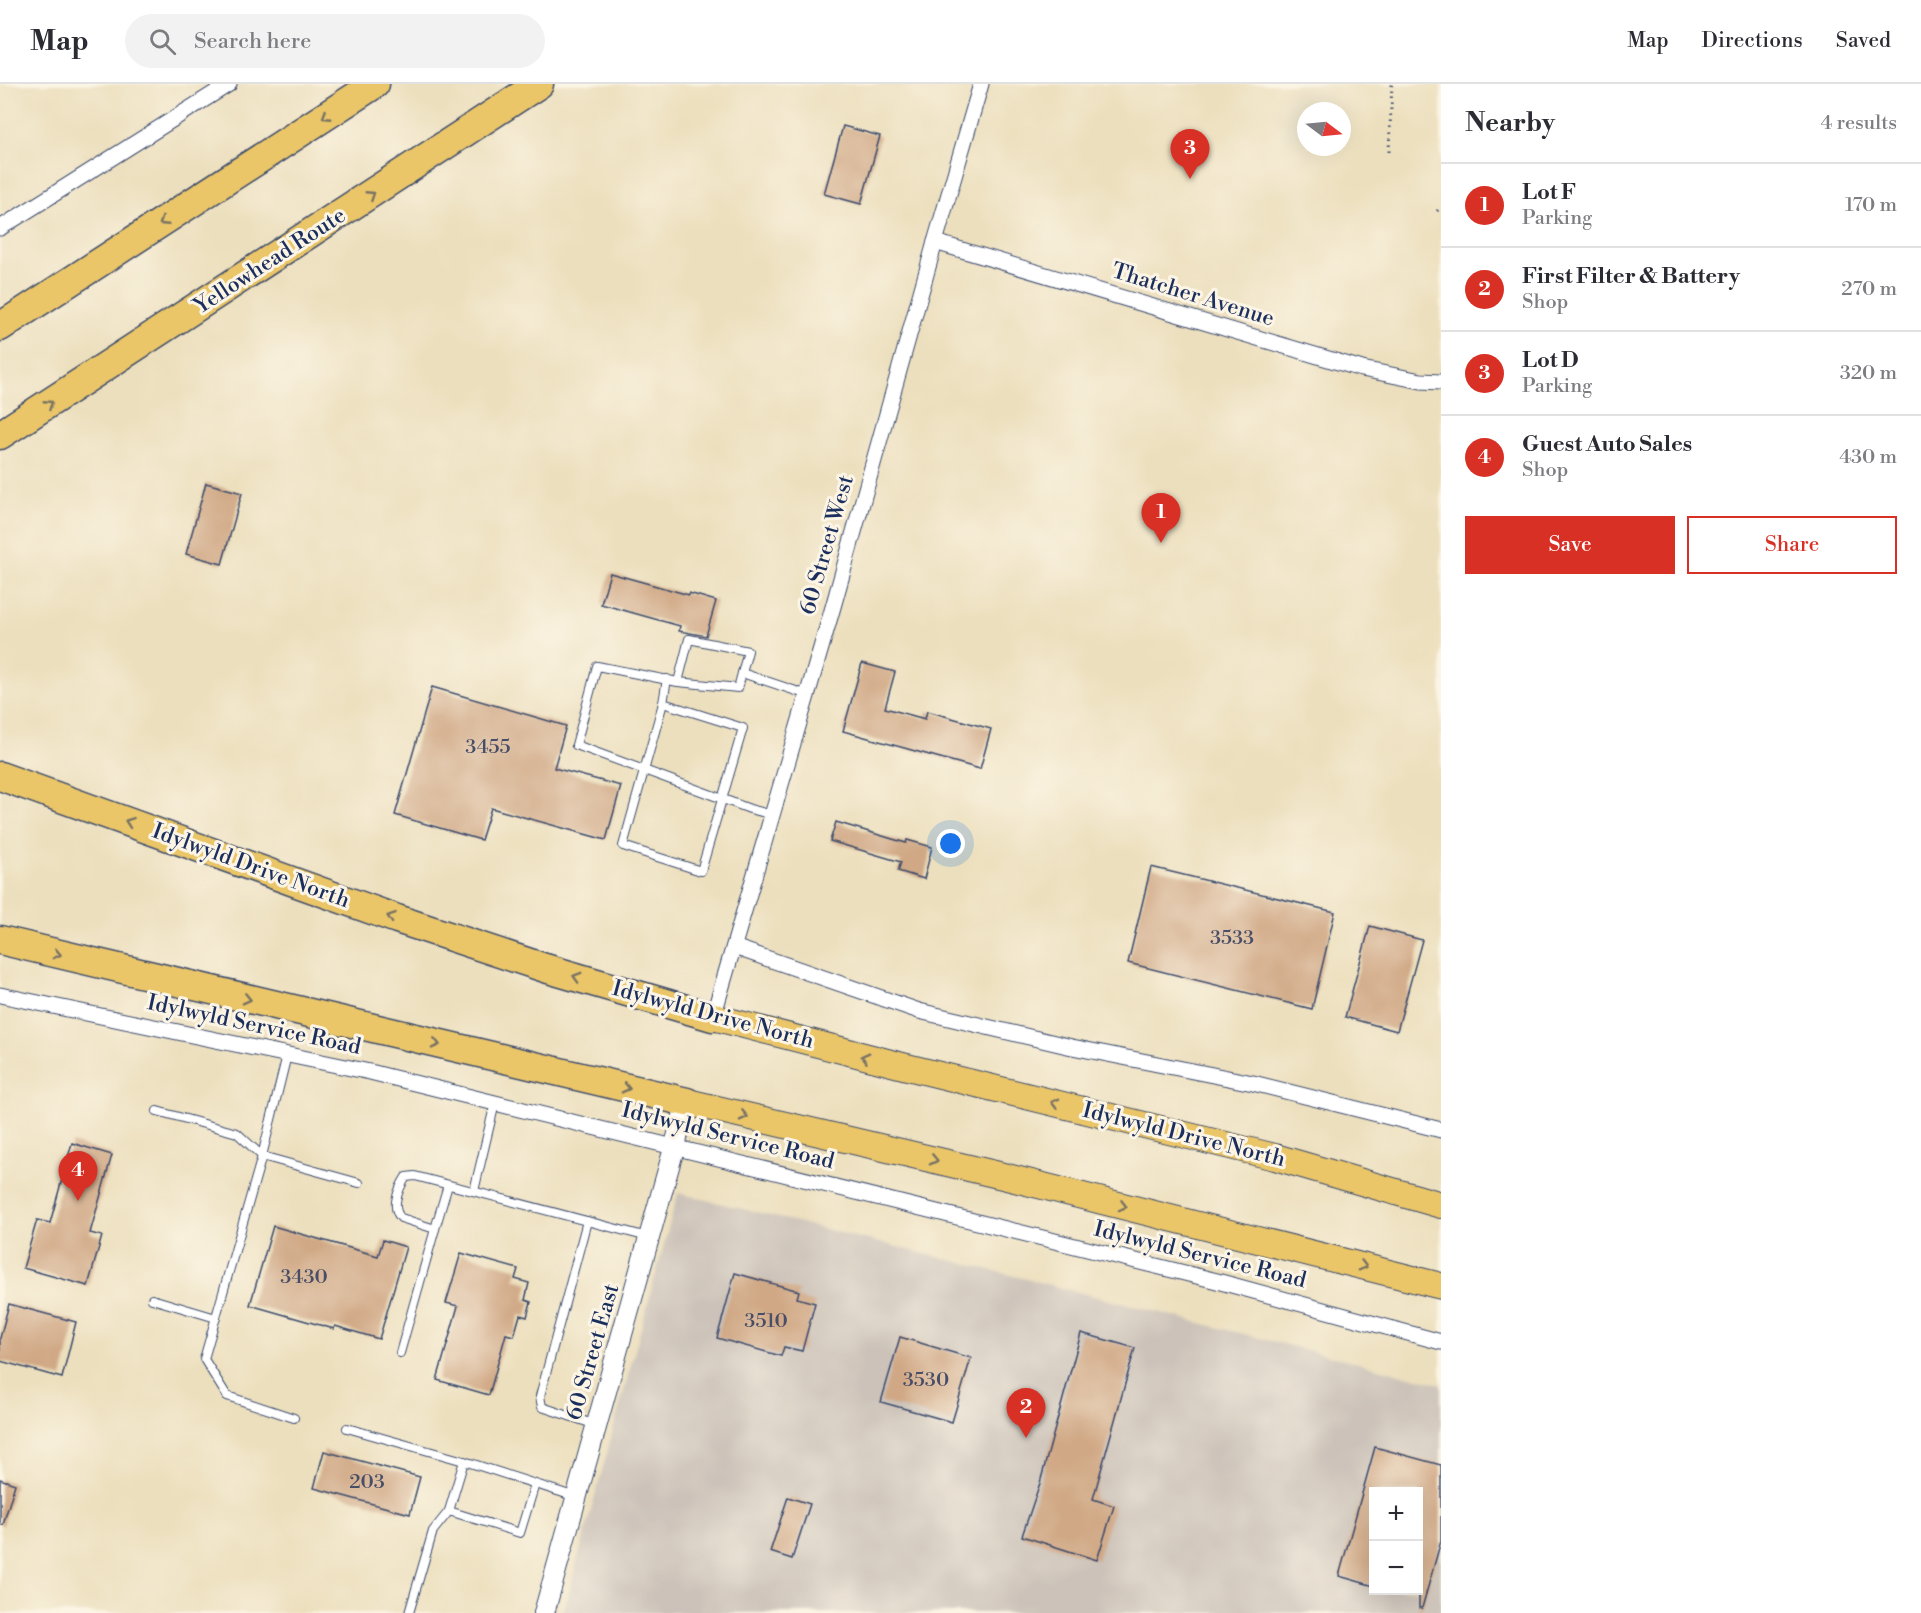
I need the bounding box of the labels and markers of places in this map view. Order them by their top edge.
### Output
pin: 3 [1170,130,1210,179]
pin: 1 [1142,494,1180,543]
pin: 4 [58,1152,98,1201]
pin: 2 [1006,1388,1046,1438]

